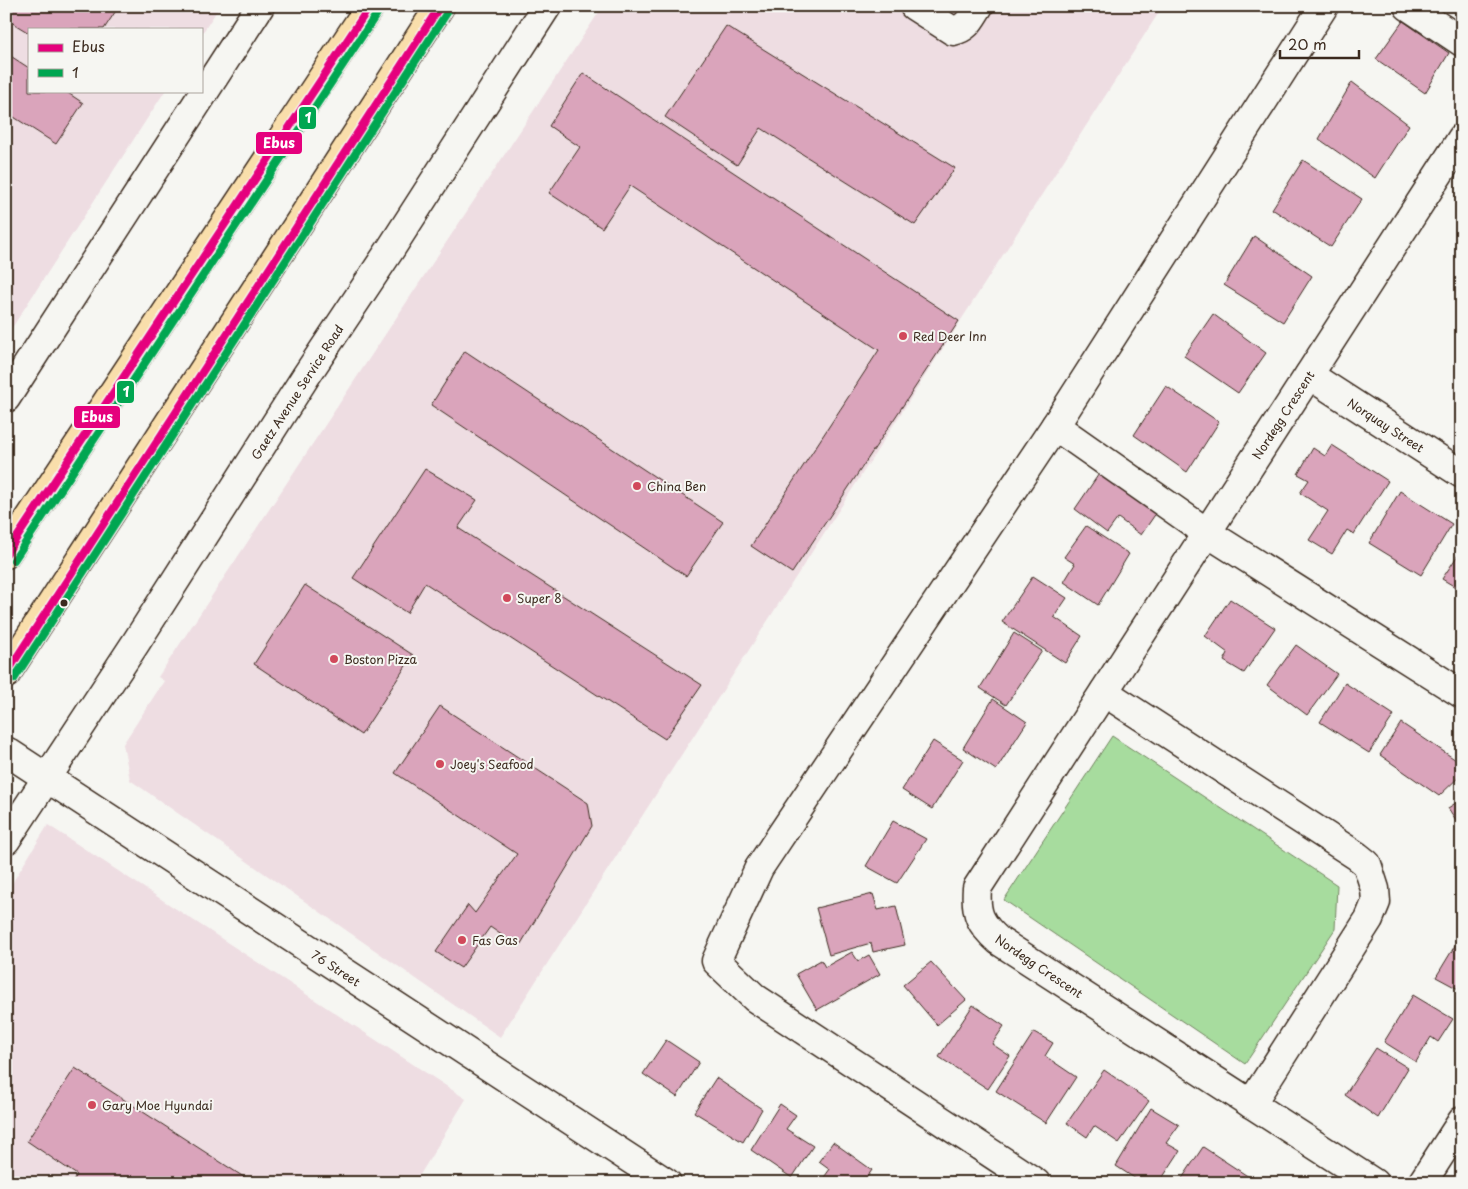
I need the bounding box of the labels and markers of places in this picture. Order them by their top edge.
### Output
place label: Red Deer Inn [913,327,987,345]
marker: Red Deer Inn [897,330,909,342]
place label: China Ben [647,477,706,495]
marker: China Ben [631,480,643,492]
place label: Super 8 [517,589,562,607]
marker: Super 8 [501,592,513,604]
unlabelled marker [59,598,69,608]
place label: Boston Pizza [344,650,418,668]
marker: Boston Pizza [328,653,340,665]
place label: Joey's Seafood [450,755,534,773]
marker: Joey's Seafood [434,758,446,770]
place label: Fas Gas [472,931,518,949]
marker: Fas Gas [456,934,468,946]
place label: Gary Moe Hyundai [102,1096,213,1114]
marker: Gary Moe Hyundai [86,1099,98,1111]

